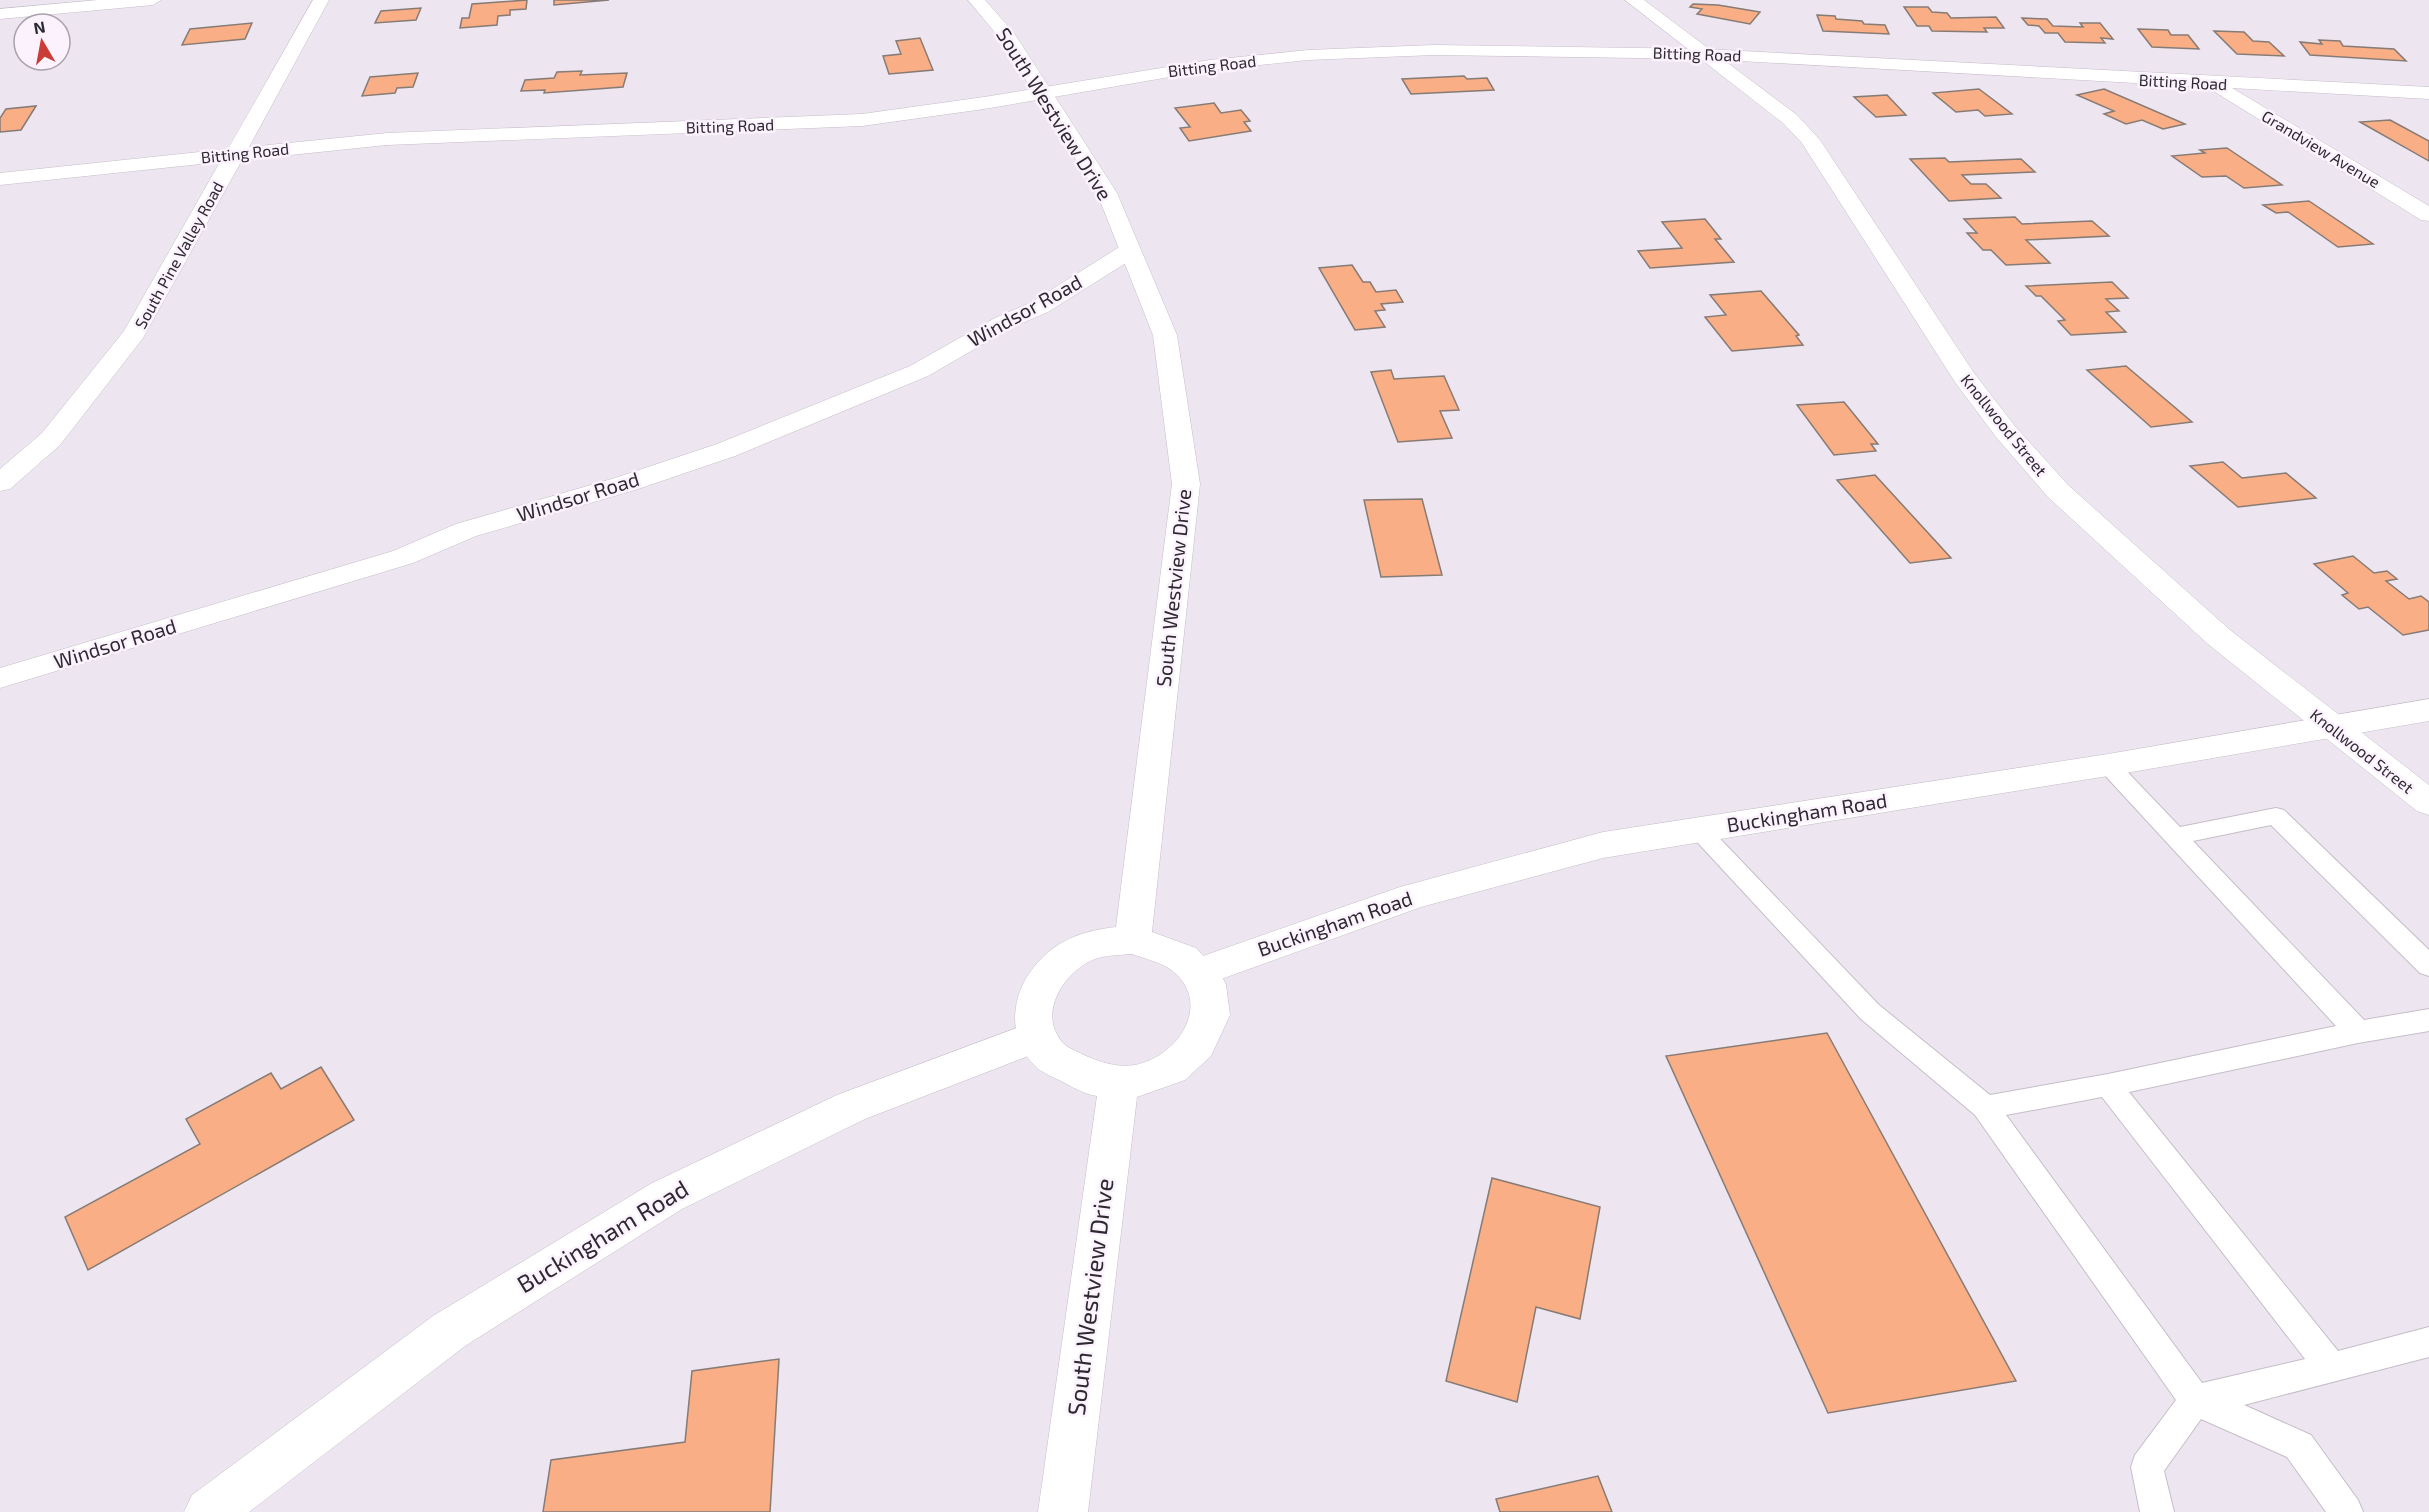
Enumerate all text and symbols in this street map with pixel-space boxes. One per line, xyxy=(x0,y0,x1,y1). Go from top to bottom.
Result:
north arrow xyxy=(12,12,72,72)
text: N xyxy=(32,16,47,37)
street label: South Westview Drive xyxy=(992,23,1118,204)
street label: Bitting Road xyxy=(1652,42,1742,65)
street label: Bitting Road xyxy=(1167,51,1257,80)
street label: Bitting Road xyxy=(2138,70,2228,93)
street label: Grandview Avenue xyxy=(2259,106,2384,191)
street label: Bitting Road xyxy=(685,114,775,137)
street label: Bitting Road xyxy=(200,138,290,167)
street label: South Pine Valley Road xyxy=(130,178,227,332)
street label: Windsor Road xyxy=(963,269,1086,351)
street label: Knollwood Street xyxy=(1957,370,2051,479)
street label: Windsor Road xyxy=(514,466,642,526)
street label: South Westview Drive xyxy=(1151,488,1195,688)
street label: Windsor Road xyxy=(51,613,179,673)
street label: Knollwood Street xyxy=(2307,704,2418,797)
street label: Buckingham Road xyxy=(1725,787,1889,837)
street label: Buckingham Road xyxy=(1254,885,1415,961)
street label: Buckingham Road xyxy=(511,1173,693,1298)
street label: South Westview Drive xyxy=(1061,1177,1118,1417)

